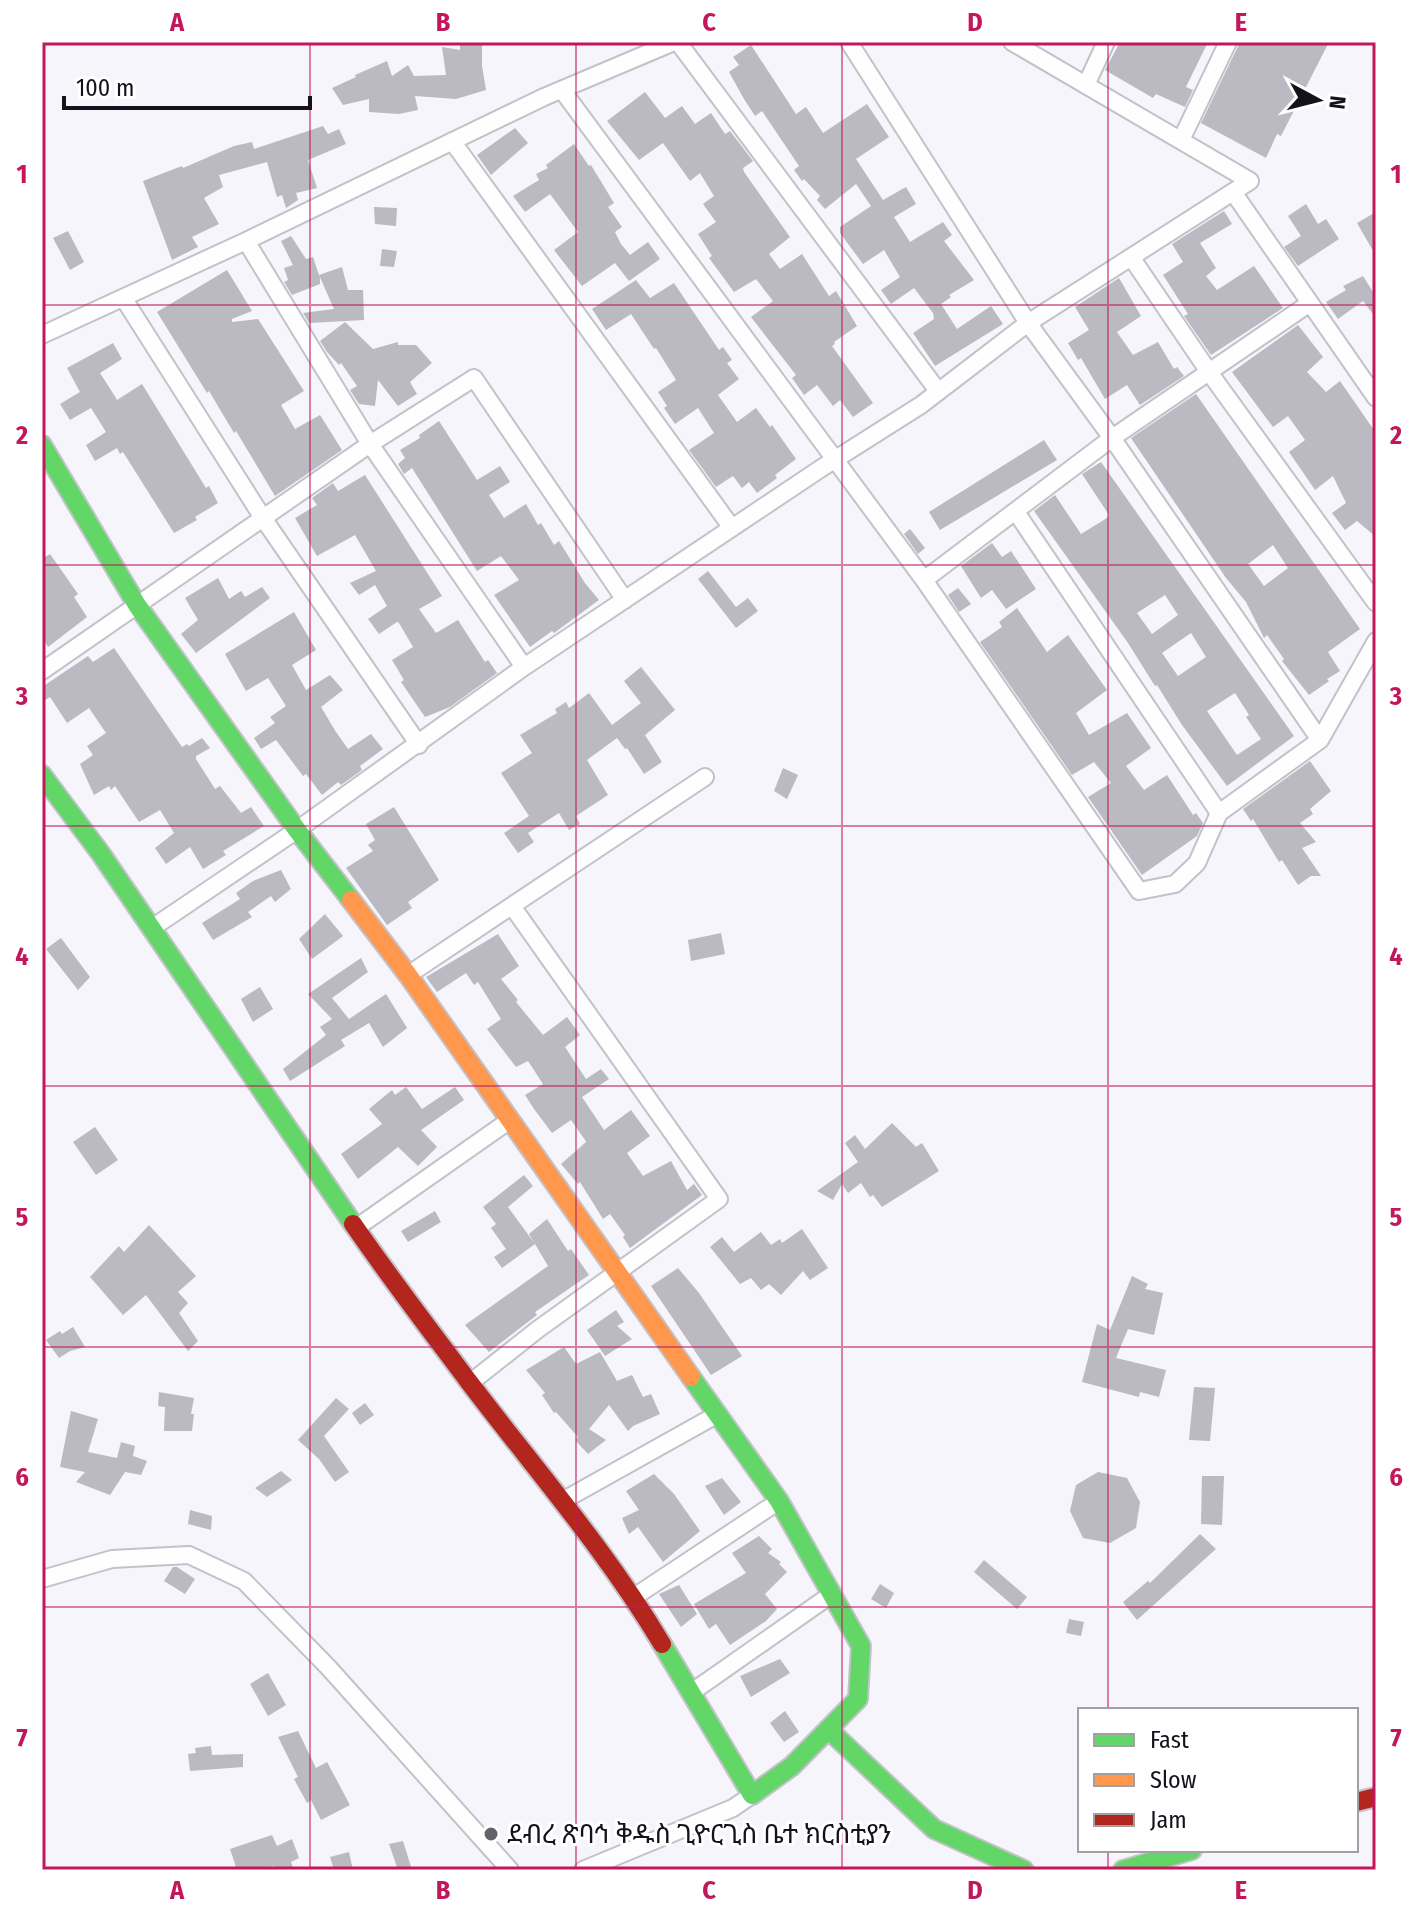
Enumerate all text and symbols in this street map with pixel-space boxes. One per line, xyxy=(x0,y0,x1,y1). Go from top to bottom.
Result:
text: A xyxy=(169,7,185,38)
text: B xyxy=(436,7,451,38)
text: C xyxy=(702,7,716,38)
text: D xyxy=(967,7,983,38)
text: E xyxy=(1235,7,1247,38)
scale bar xyxy=(64,60,310,110)
north arrow xyxy=(1278,60,1358,140)
text: 100 m xyxy=(76,74,134,102)
text: N xyxy=(1323,94,1352,111)
text: 1 xyxy=(17,159,28,190)
text: 1 xyxy=(1391,159,1402,190)
text: 2 xyxy=(15,420,28,451)
text: 2 xyxy=(1389,420,1402,451)
text: 3 xyxy=(15,681,28,712)
text: 3 xyxy=(1389,681,1402,712)
text: 4 xyxy=(15,941,29,972)
text: 4 xyxy=(1389,941,1403,972)
text: 5 xyxy=(16,1202,29,1233)
text: 5 xyxy=(1390,1202,1403,1233)
text: 6 xyxy=(15,1462,29,1493)
text: 6 xyxy=(1389,1462,1403,1493)
legend xyxy=(1078,1708,1358,1852)
text: 7 xyxy=(16,1723,28,1754)
text: 7 xyxy=(1390,1723,1402,1754)
text: Fast xyxy=(1150,1726,1189,1754)
text: Slow xyxy=(1150,1766,1197,1794)
text: Jam xyxy=(1150,1806,1187,1834)
place label: ደብረ ጽባኅ ቅዱስ ጊዮርጊስ ቤተ ክርስቲያን xyxy=(507,1819,892,1850)
marker: ደብረ ጽባኅ ቅዱስ ጊዮርጊስ ቤተ ክርስቲያን xyxy=(482,1825,500,1843)
text: A xyxy=(169,1875,185,1906)
text: B xyxy=(436,1875,451,1906)
text: C xyxy=(702,1875,716,1906)
text: D xyxy=(967,1875,983,1906)
text: E xyxy=(1235,1875,1247,1906)

